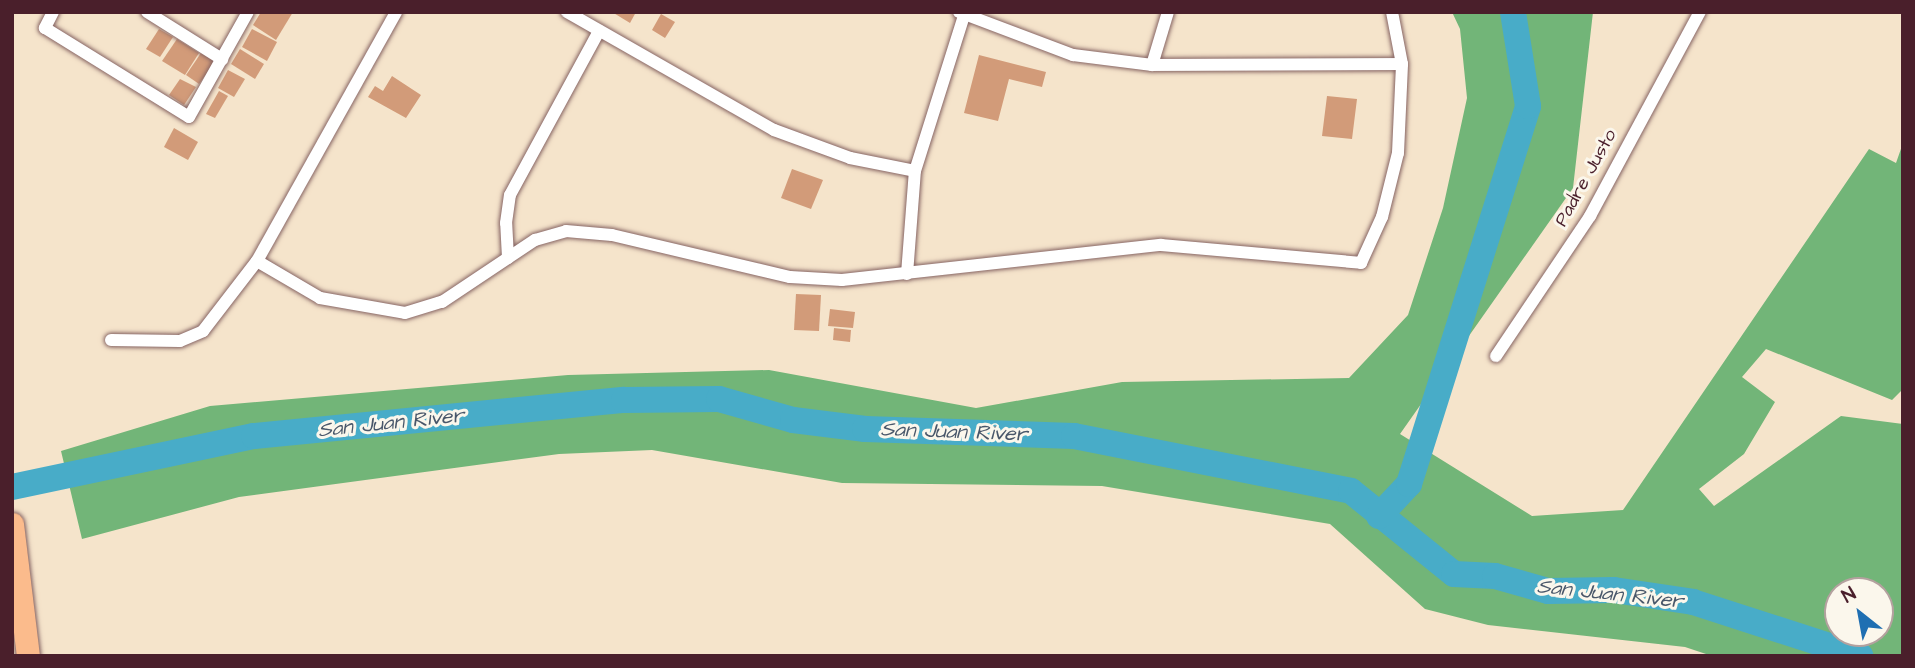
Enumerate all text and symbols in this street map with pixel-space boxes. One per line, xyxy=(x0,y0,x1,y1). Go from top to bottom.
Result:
street label: Padre Justo xyxy=(1550,125,1622,231)
water label: San Juan River xyxy=(317,403,465,443)
water label: San Juan River xyxy=(880,417,1028,447)
water label: San Juan River xyxy=(1536,574,1684,614)
north arrow xyxy=(1824,577,1894,647)
text: N xyxy=(1837,581,1861,610)

